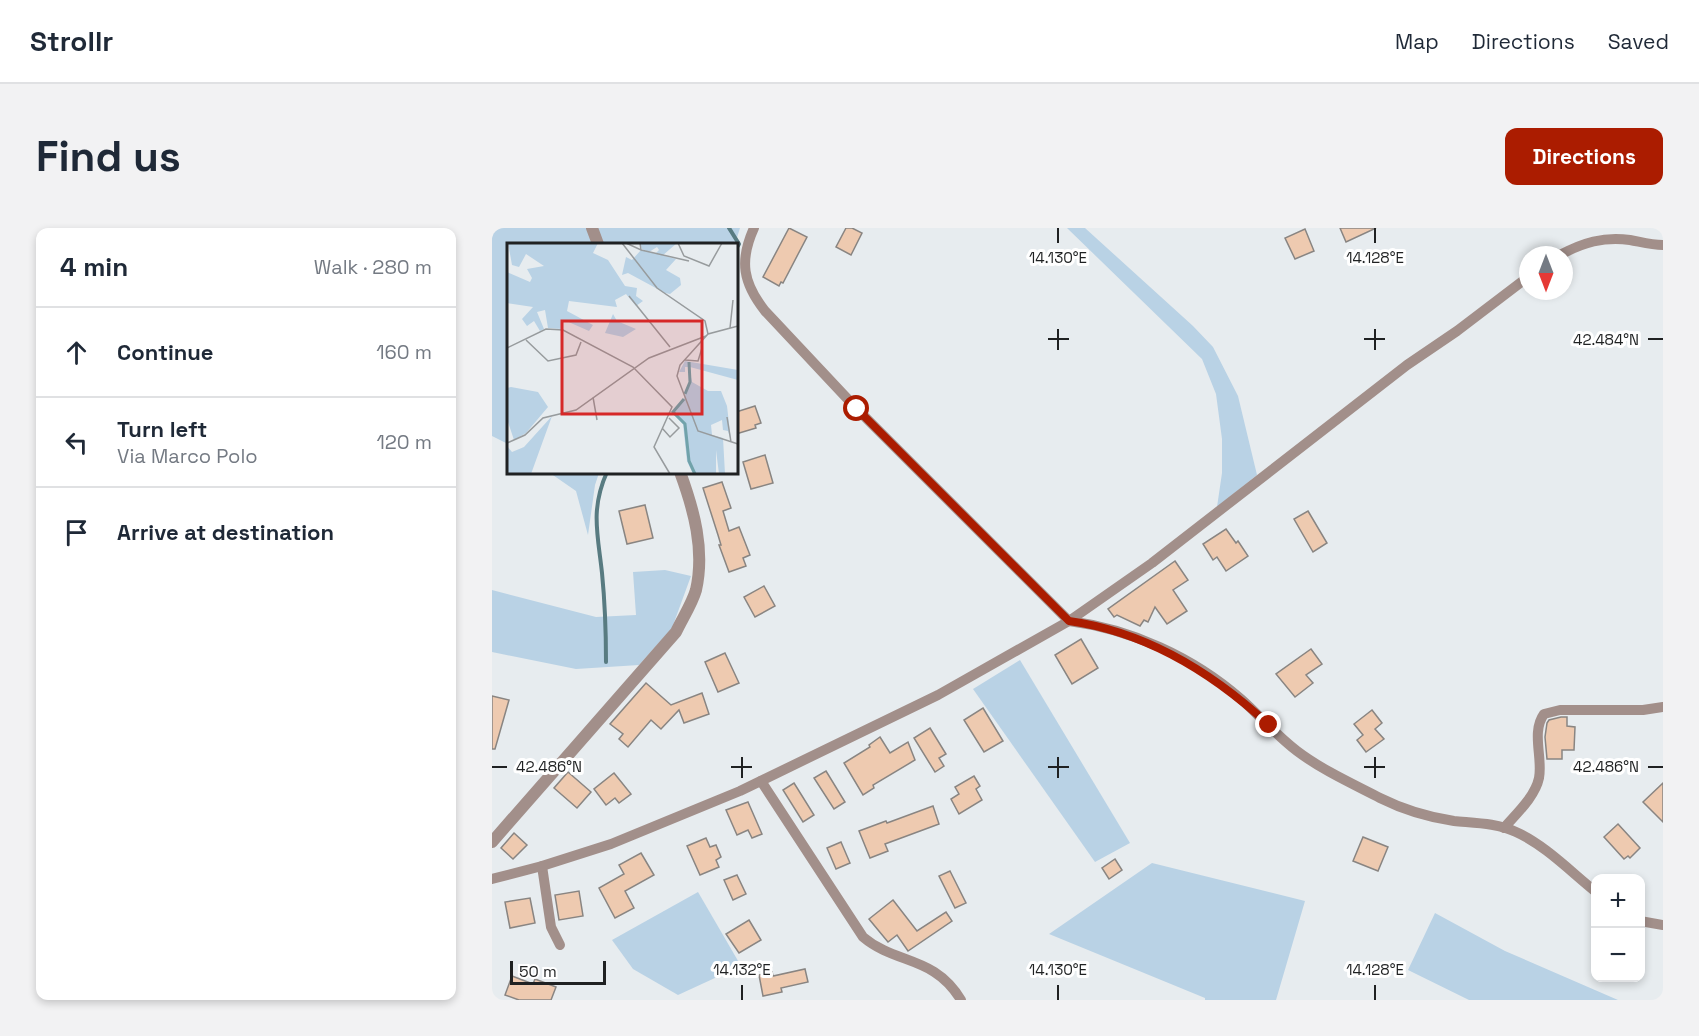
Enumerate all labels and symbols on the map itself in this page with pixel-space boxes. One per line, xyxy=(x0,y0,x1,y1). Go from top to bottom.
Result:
inset map xyxy=(507,243,738,474)
north arrow xyxy=(1519,246,1573,300)
text: 14.130°E xyxy=(1029,248,1087,267)
text: 14.128°E xyxy=(1346,248,1404,267)
text: 42.484°N xyxy=(1573,330,1639,349)
route start xyxy=(843,395,869,421)
route end xyxy=(1255,711,1281,737)
text: 42.486°N xyxy=(516,757,582,776)
text: 42.486°N xyxy=(1573,757,1639,776)
scale bar xyxy=(510,958,606,986)
text: 14.132°E xyxy=(713,960,771,979)
text: 14.130°E xyxy=(1029,960,1087,979)
text: 14.128°E xyxy=(1346,960,1404,979)

